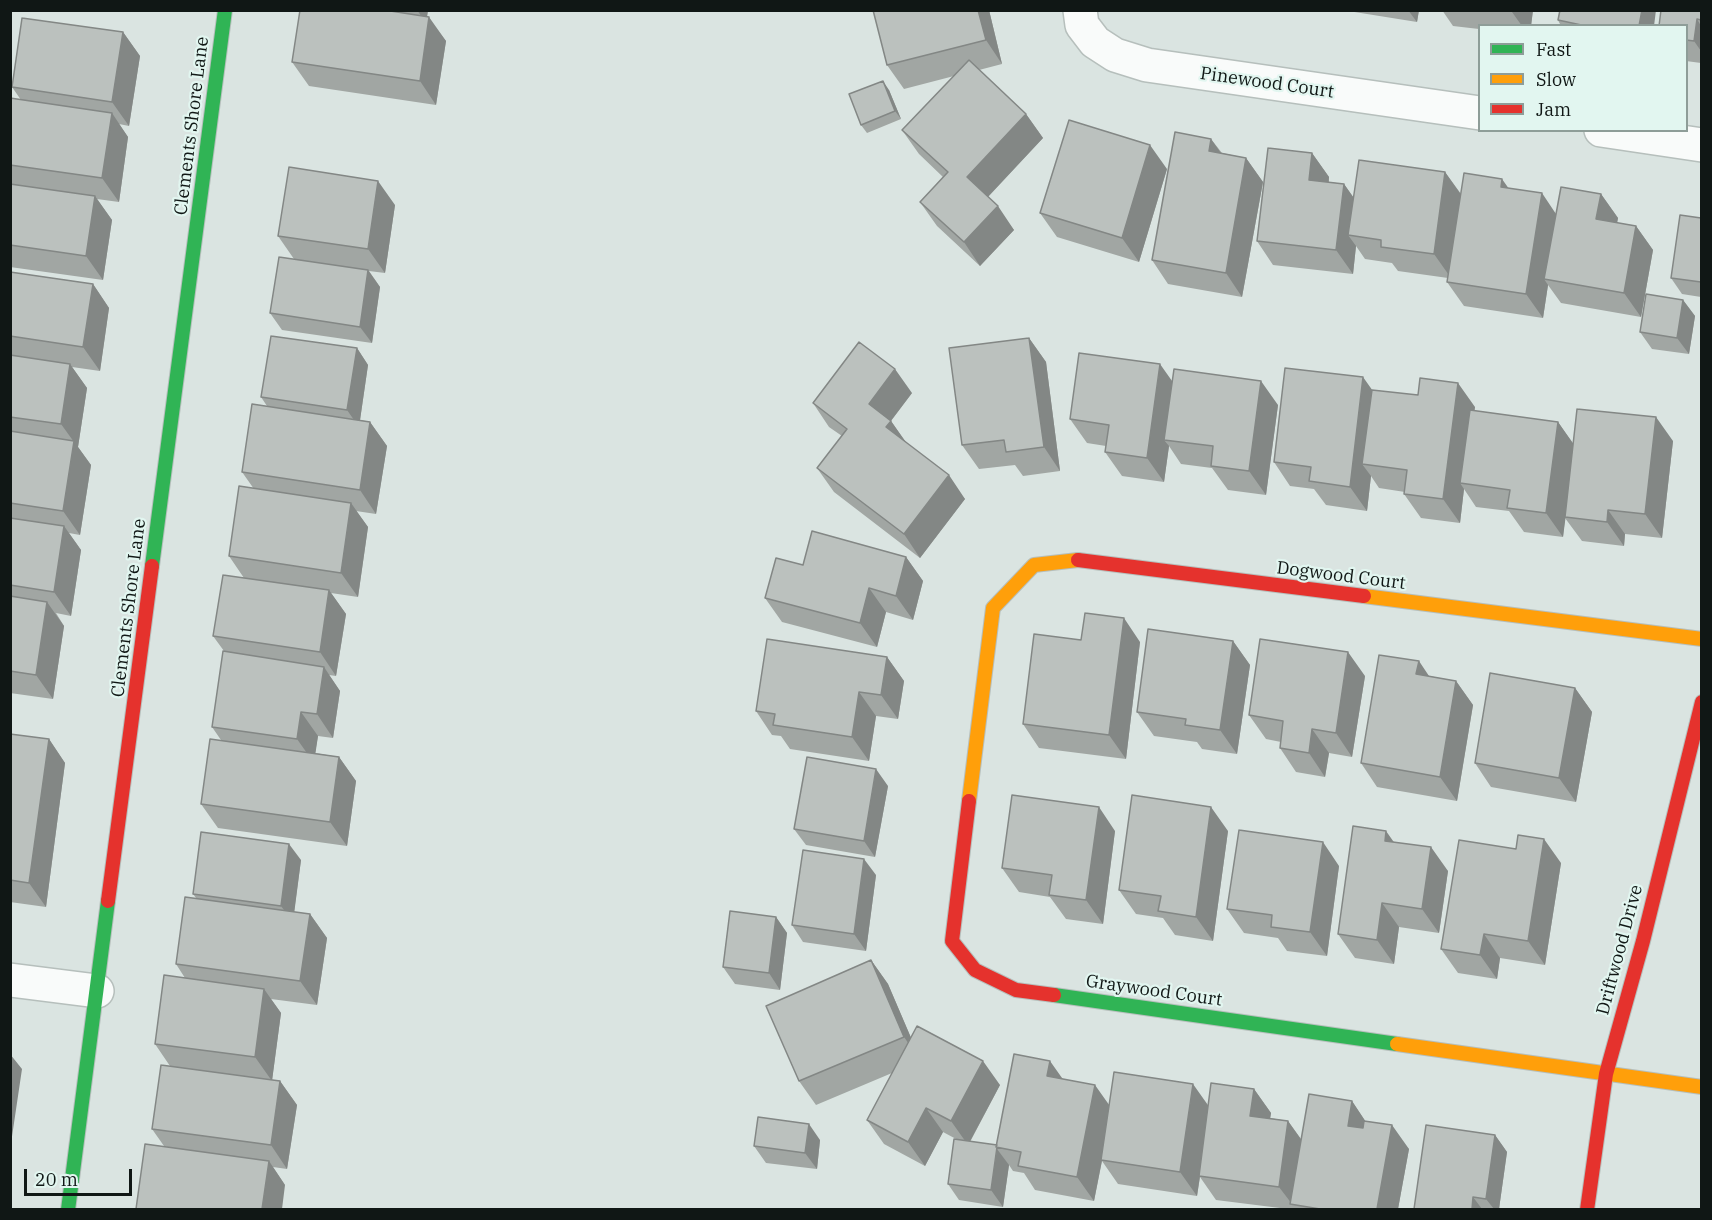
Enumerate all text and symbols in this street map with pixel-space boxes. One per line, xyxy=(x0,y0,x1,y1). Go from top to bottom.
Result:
legend xyxy=(1478,24,1688,132)
street label: Clements Shore Lane xyxy=(170,35,214,217)
text: Fast xyxy=(1536,38,1571,61)
street label: Pinewood Court xyxy=(1199,63,1335,103)
text: Slow xyxy=(1536,68,1576,91)
text: Jam xyxy=(1536,98,1571,121)
street label: Clements Shore Lane xyxy=(107,517,151,699)
street label: Dogwood Court xyxy=(1275,557,1407,595)
street label: Driftwood Drive xyxy=(1592,883,1648,1017)
street label: Graywood Court xyxy=(1084,971,1224,1011)
scale bar xyxy=(27,1157,135,1195)
text: 20 m xyxy=(35,1168,78,1191)

